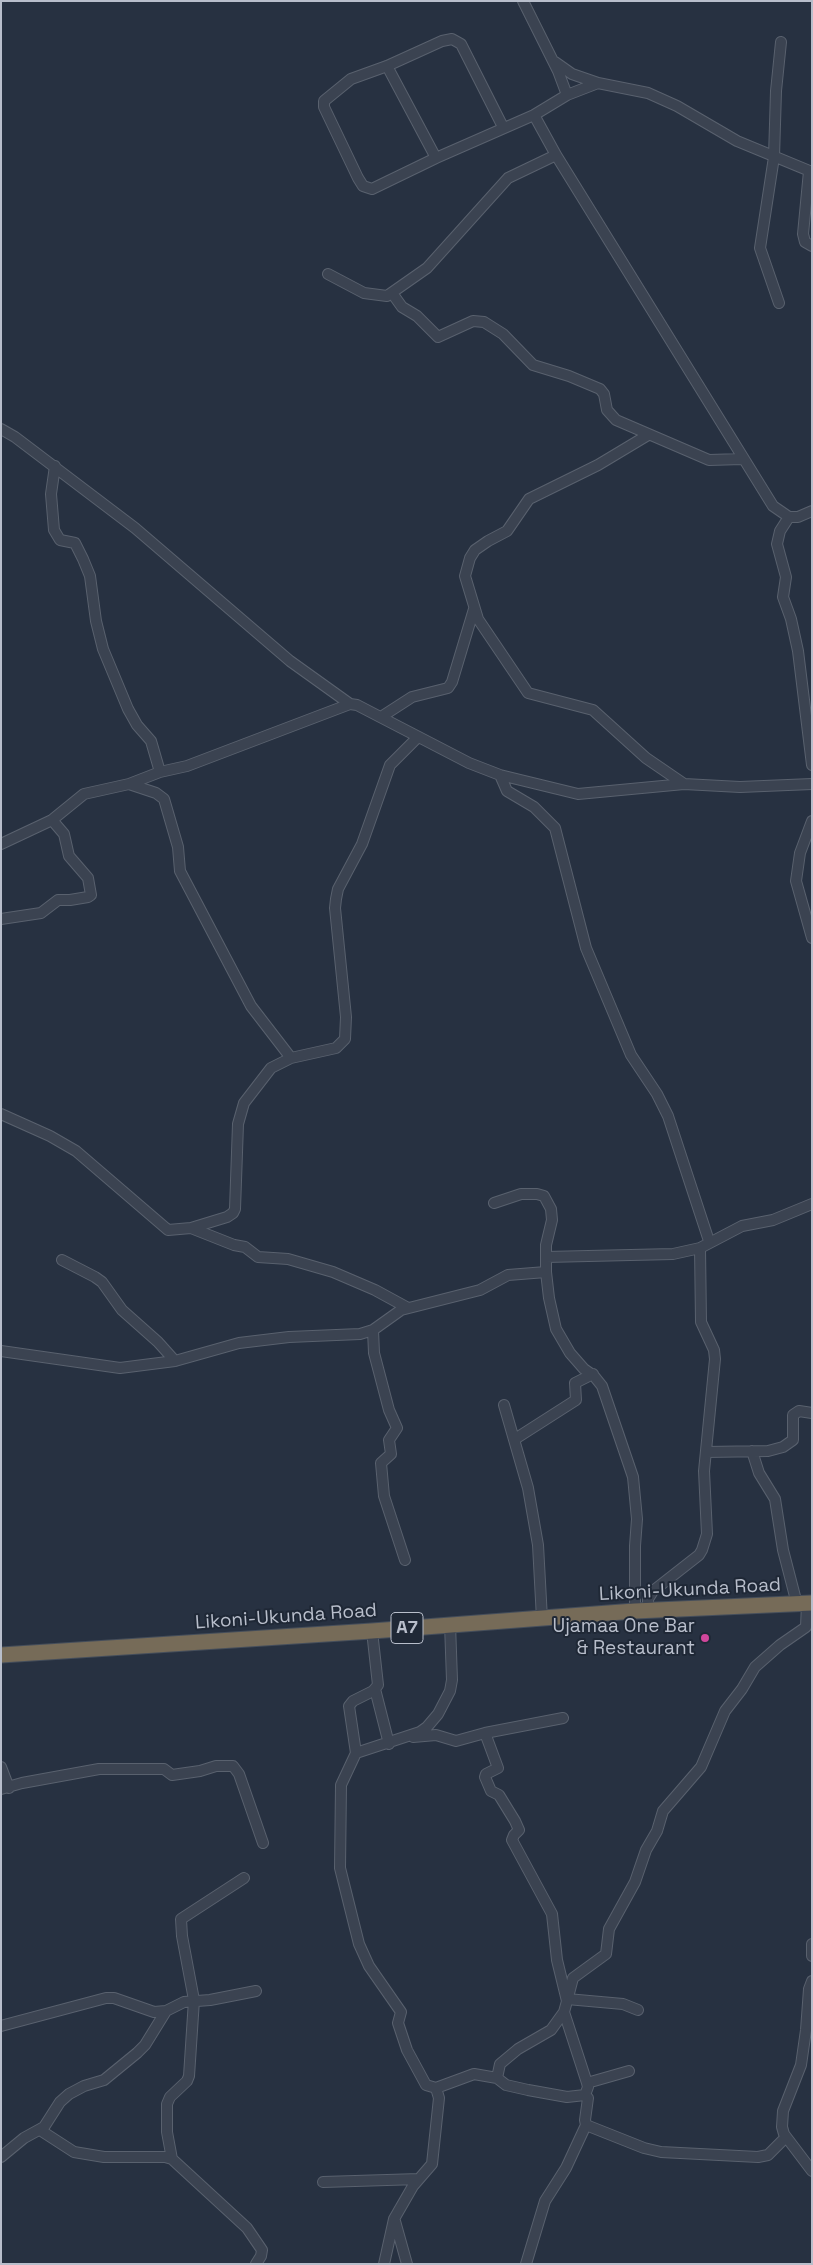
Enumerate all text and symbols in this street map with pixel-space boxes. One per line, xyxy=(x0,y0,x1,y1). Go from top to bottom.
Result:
street label: Likoni-Ukunda Road xyxy=(598,1574,782,1606)
street label: Likoni-Ukunda Road xyxy=(194,1599,378,1635)
road number: A7 xyxy=(391,1612,423,1644)
place label: Ujamaa One Bar & Restaurant xyxy=(553,1616,695,1660)
marker: Ujamaa One Bar & Restaurant xyxy=(699,1632,711,1644)

